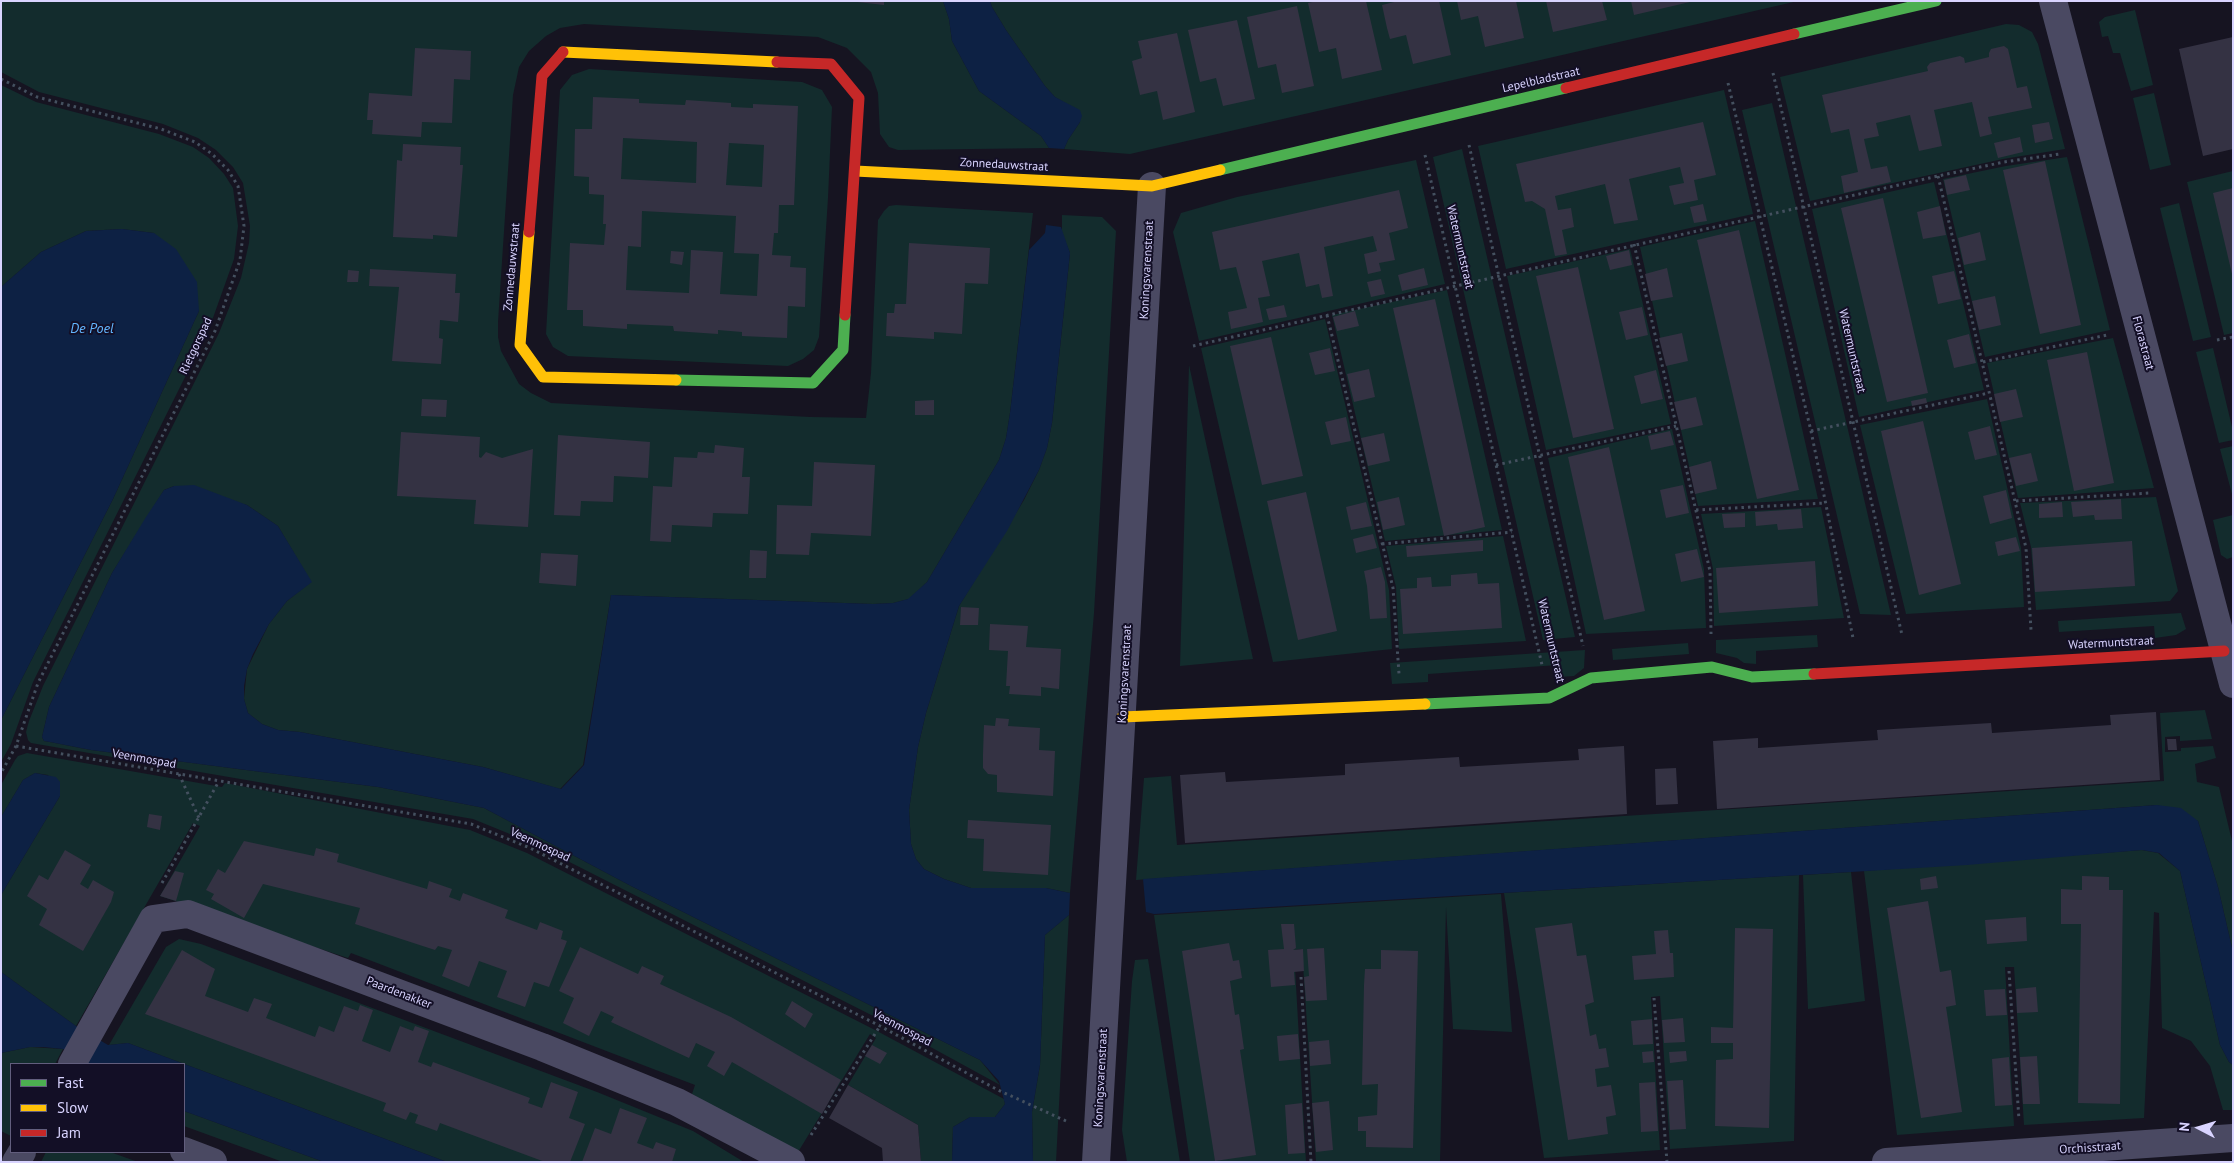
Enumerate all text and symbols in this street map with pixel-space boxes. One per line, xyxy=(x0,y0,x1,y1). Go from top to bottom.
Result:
street label: Lepelbladstraat xyxy=(1501,64,1581,96)
street label: Zonnedauwstraat xyxy=(959,155,1049,175)
street label: Watermuntstraat xyxy=(1443,204,1477,290)
street label: Koningsvarenstraat xyxy=(1137,220,1157,320)
street label: Zonnedauwstraat xyxy=(501,222,523,312)
street label: Watermuntstraat xyxy=(1835,308,1869,394)
street label: Florastraat xyxy=(2129,314,2157,372)
street label: Rietgorspad xyxy=(177,315,215,377)
water label: De Poel xyxy=(70,321,114,337)
street label: Watermuntstraat xyxy=(1534,598,1568,684)
street label: Koningsvarenstraat xyxy=(1115,624,1135,724)
street label: Watermuntstraat xyxy=(2068,634,2154,652)
street label: Veenmospad xyxy=(111,746,177,772)
street label: Veenmospad xyxy=(508,825,572,865)
street label: Paardenakker xyxy=(364,974,434,1012)
street label: Veenmospad xyxy=(870,1006,934,1050)
street label: Koningsvarenstraat xyxy=(1091,1028,1111,1128)
legend xyxy=(10,1063,185,1153)
text: Fast xyxy=(57,1073,84,1092)
text: Slow xyxy=(57,1098,88,1117)
north arrow xyxy=(2174,1103,2224,1153)
text: N xyxy=(2175,1121,2193,1132)
text: Jam xyxy=(57,1123,81,1142)
street label: Orchisstraat xyxy=(2059,1139,2121,1157)

